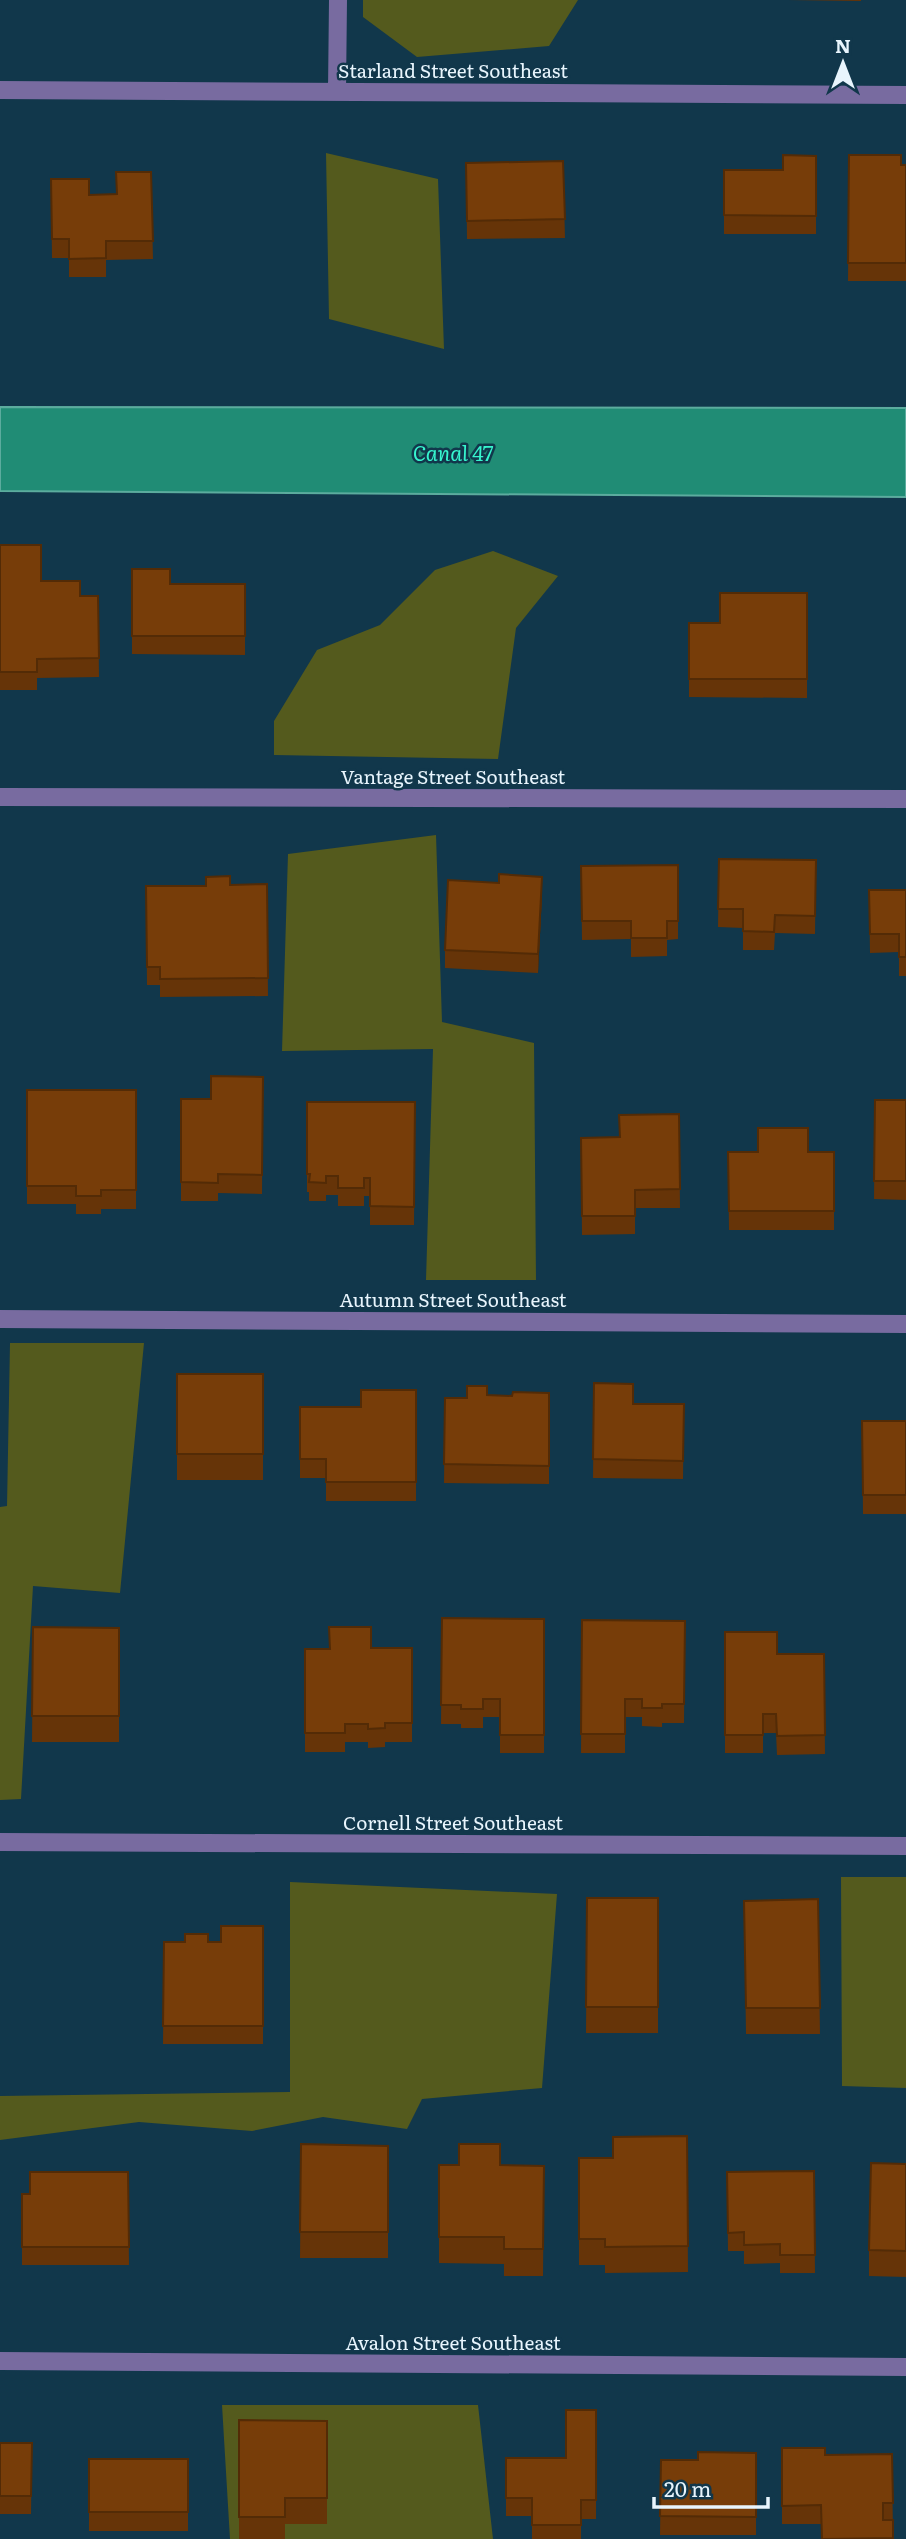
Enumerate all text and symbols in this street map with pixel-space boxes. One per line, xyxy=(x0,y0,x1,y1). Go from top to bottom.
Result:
north arrow xyxy=(808,28,878,98)
text: N xyxy=(835,31,851,59)
street label: Starland Street Southeast xyxy=(338,56,568,84)
water label: Canal 47 xyxy=(413,436,493,467)
street label: Vantage Street Southeast xyxy=(341,762,566,790)
street label: Autumn Street Southeast xyxy=(339,1285,567,1313)
street label: Cornell Street Southeast xyxy=(343,1808,563,1836)
street label: Avalon Street Southeast xyxy=(345,2328,561,2356)
scale bar xyxy=(654,2466,768,2510)
text: 20 m xyxy=(664,2472,711,2503)

